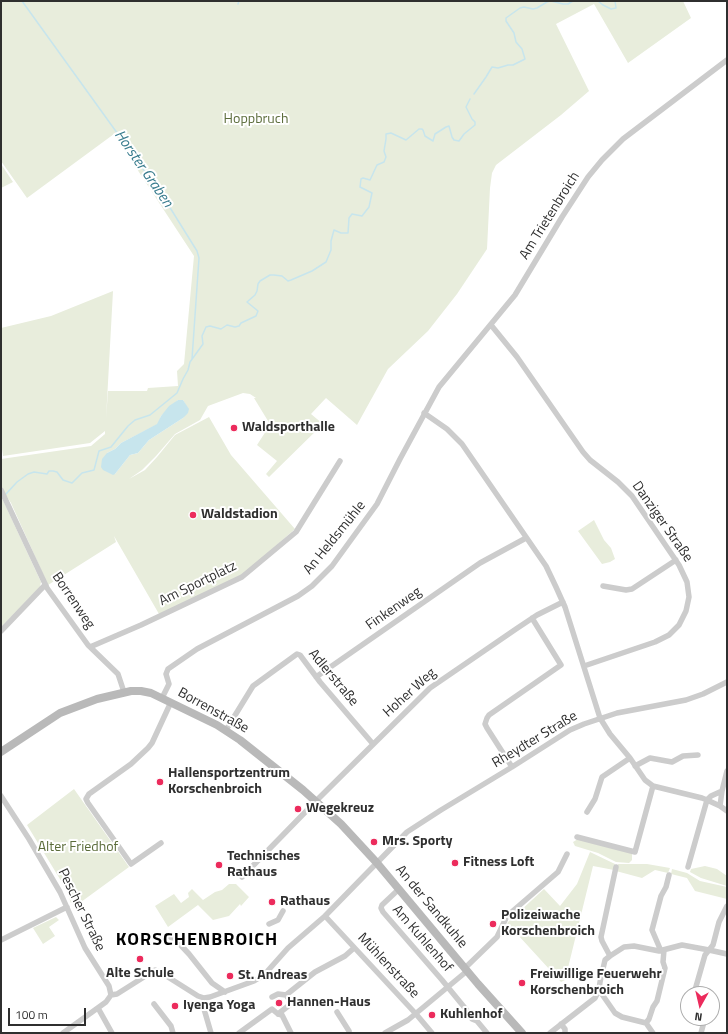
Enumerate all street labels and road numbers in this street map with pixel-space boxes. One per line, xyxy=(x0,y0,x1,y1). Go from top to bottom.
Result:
street label: Am Trietenbroich xyxy=(516,169,584,263)
street label: Danziger Straße xyxy=(628,478,696,566)
street label: An Heldsmühle xyxy=(300,498,370,578)
street label: Am Sportplatz xyxy=(156,558,240,610)
street label: Borrenweg xyxy=(48,569,98,633)
street label: Finkenweg xyxy=(363,584,425,634)
street label: Adlerstraße xyxy=(304,646,362,710)
street label: Hoher Weg xyxy=(380,665,440,721)
street label: Borrenstraße xyxy=(175,685,251,737)
street label: Rheydter Straße xyxy=(489,708,581,772)
street label: An der Sandkuhle xyxy=(392,862,470,952)
street label: Pescher Straße xyxy=(54,866,108,954)
street label: Am Kuhlenhof xyxy=(388,902,456,976)
street label: Mühlenstraße xyxy=(354,930,422,1002)

